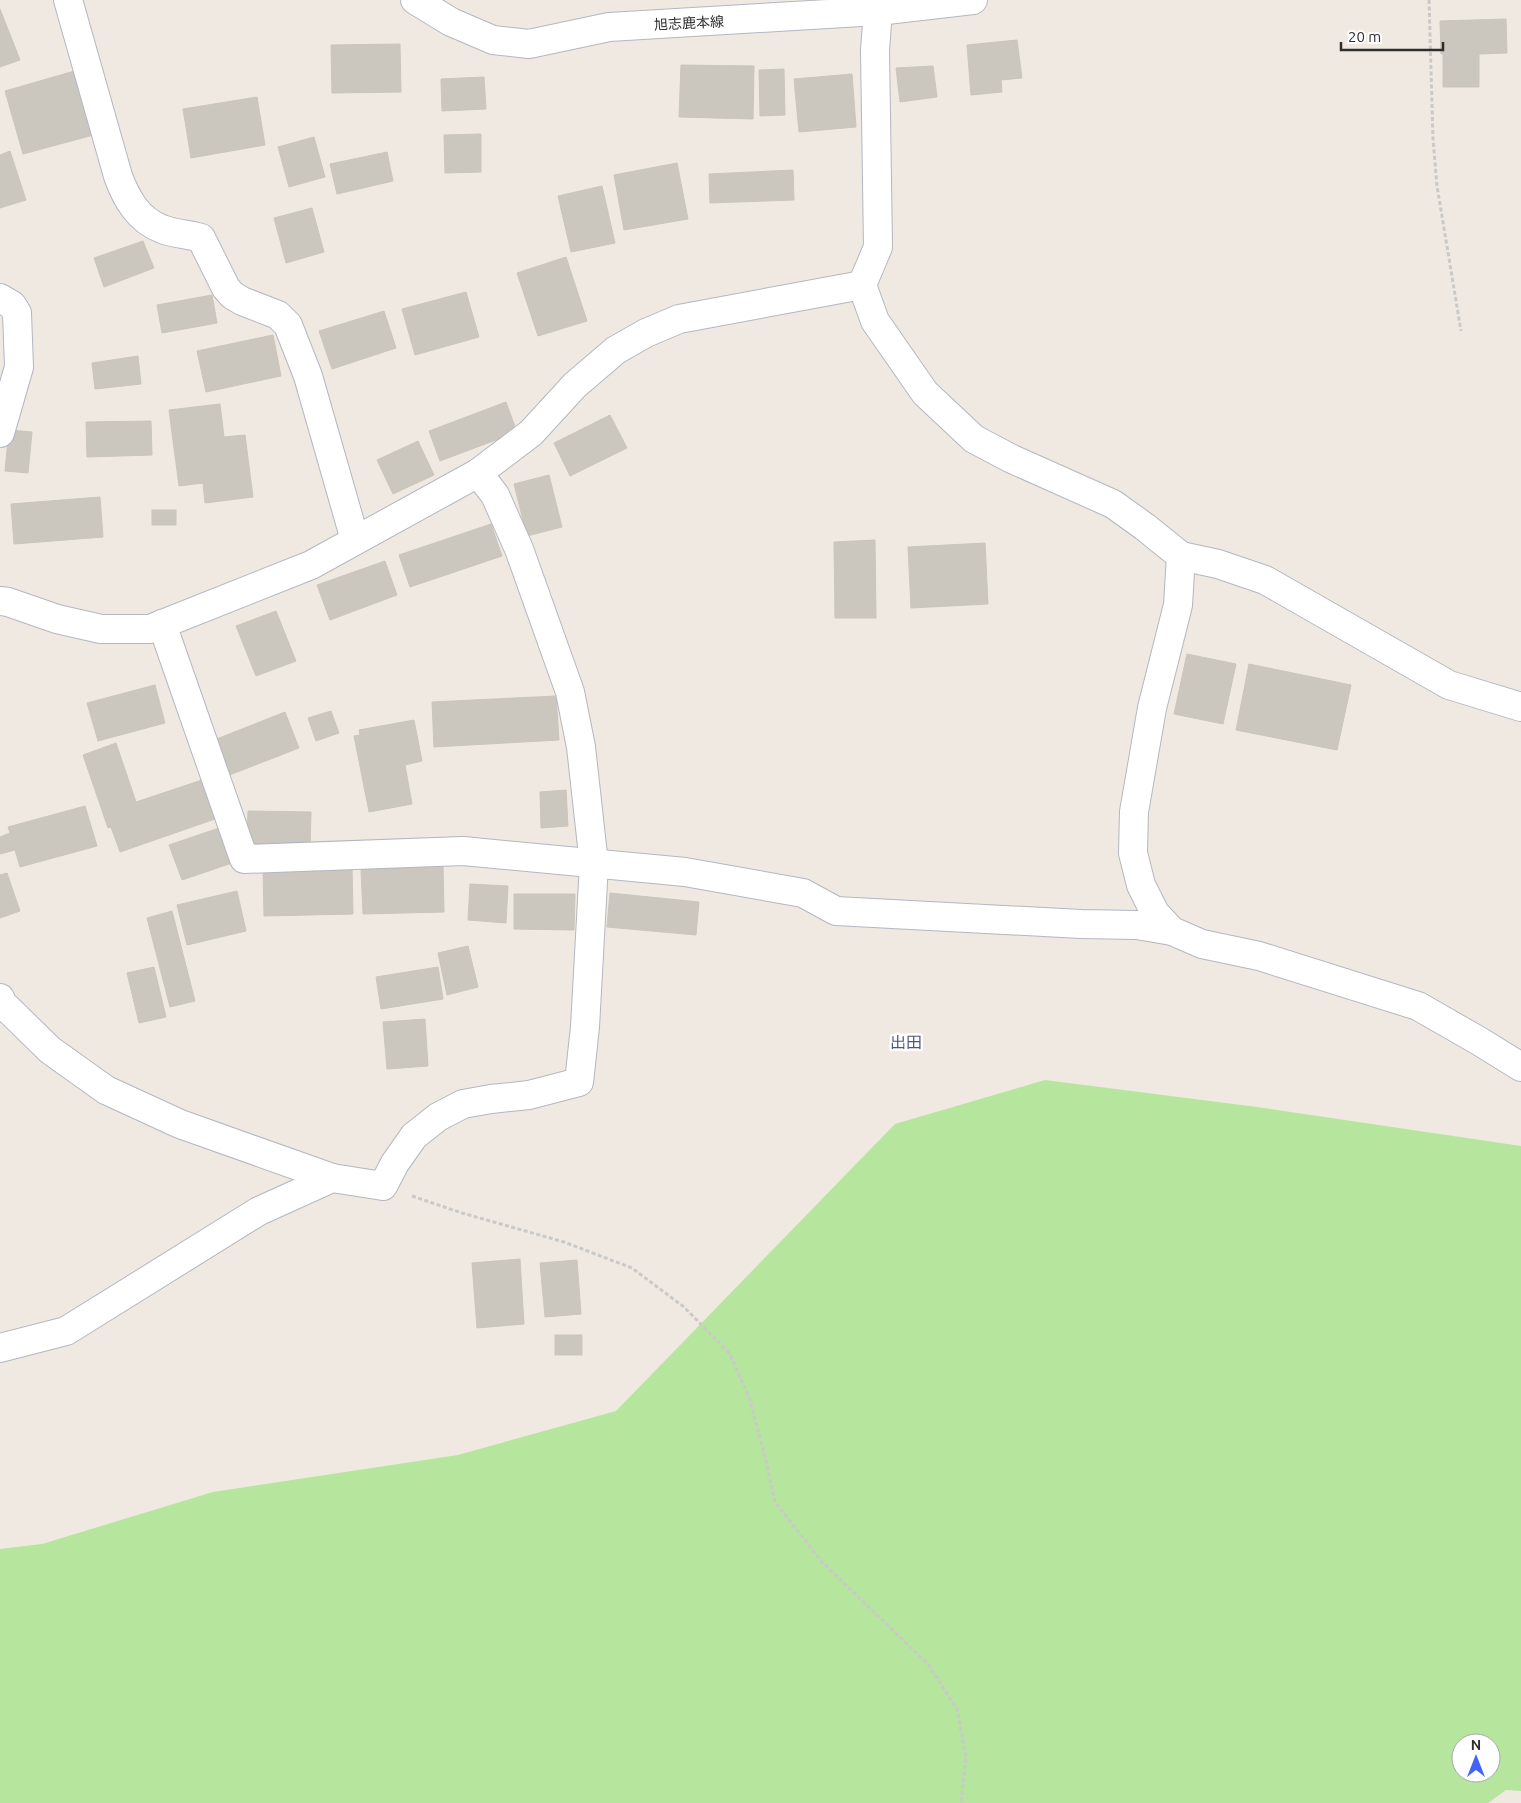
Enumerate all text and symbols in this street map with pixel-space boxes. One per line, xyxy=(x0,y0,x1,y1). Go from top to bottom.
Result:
street label: 旭志鹿本線 xyxy=(654,13,724,33)
scale bar xyxy=(1341,20,1444,52)
text: 20 m xyxy=(1348,28,1381,45)
district label: 出田 xyxy=(890,1033,922,1051)
north arrow xyxy=(1451,1733,1501,1783)
text: N xyxy=(1471,1737,1481,1753)

